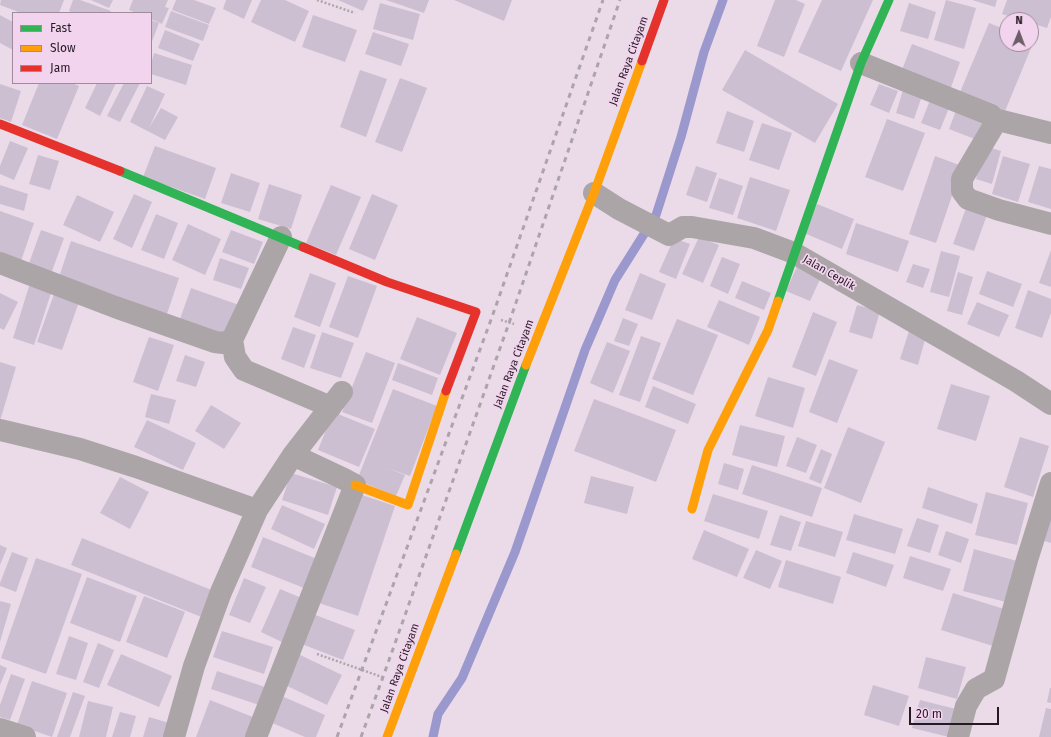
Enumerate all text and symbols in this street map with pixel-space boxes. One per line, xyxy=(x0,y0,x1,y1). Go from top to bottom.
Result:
legend xyxy=(12,12,152,84)
north arrow xyxy=(999,12,1039,52)
text: N xyxy=(1015,14,1023,27)
street label: Jalan Raya Citayam xyxy=(607,15,651,107)
text: Fast xyxy=(50,21,72,35)
text: Slow xyxy=(50,41,76,55)
text: Jam xyxy=(50,61,70,75)
street label: Jalan Ceplik xyxy=(801,253,857,293)
street label: Jalan Raya Citayam xyxy=(491,318,537,410)
street label: Jalan Raya Citayam xyxy=(378,622,422,714)
scale bar xyxy=(911,699,1001,725)
text: 20 m xyxy=(916,707,942,721)

